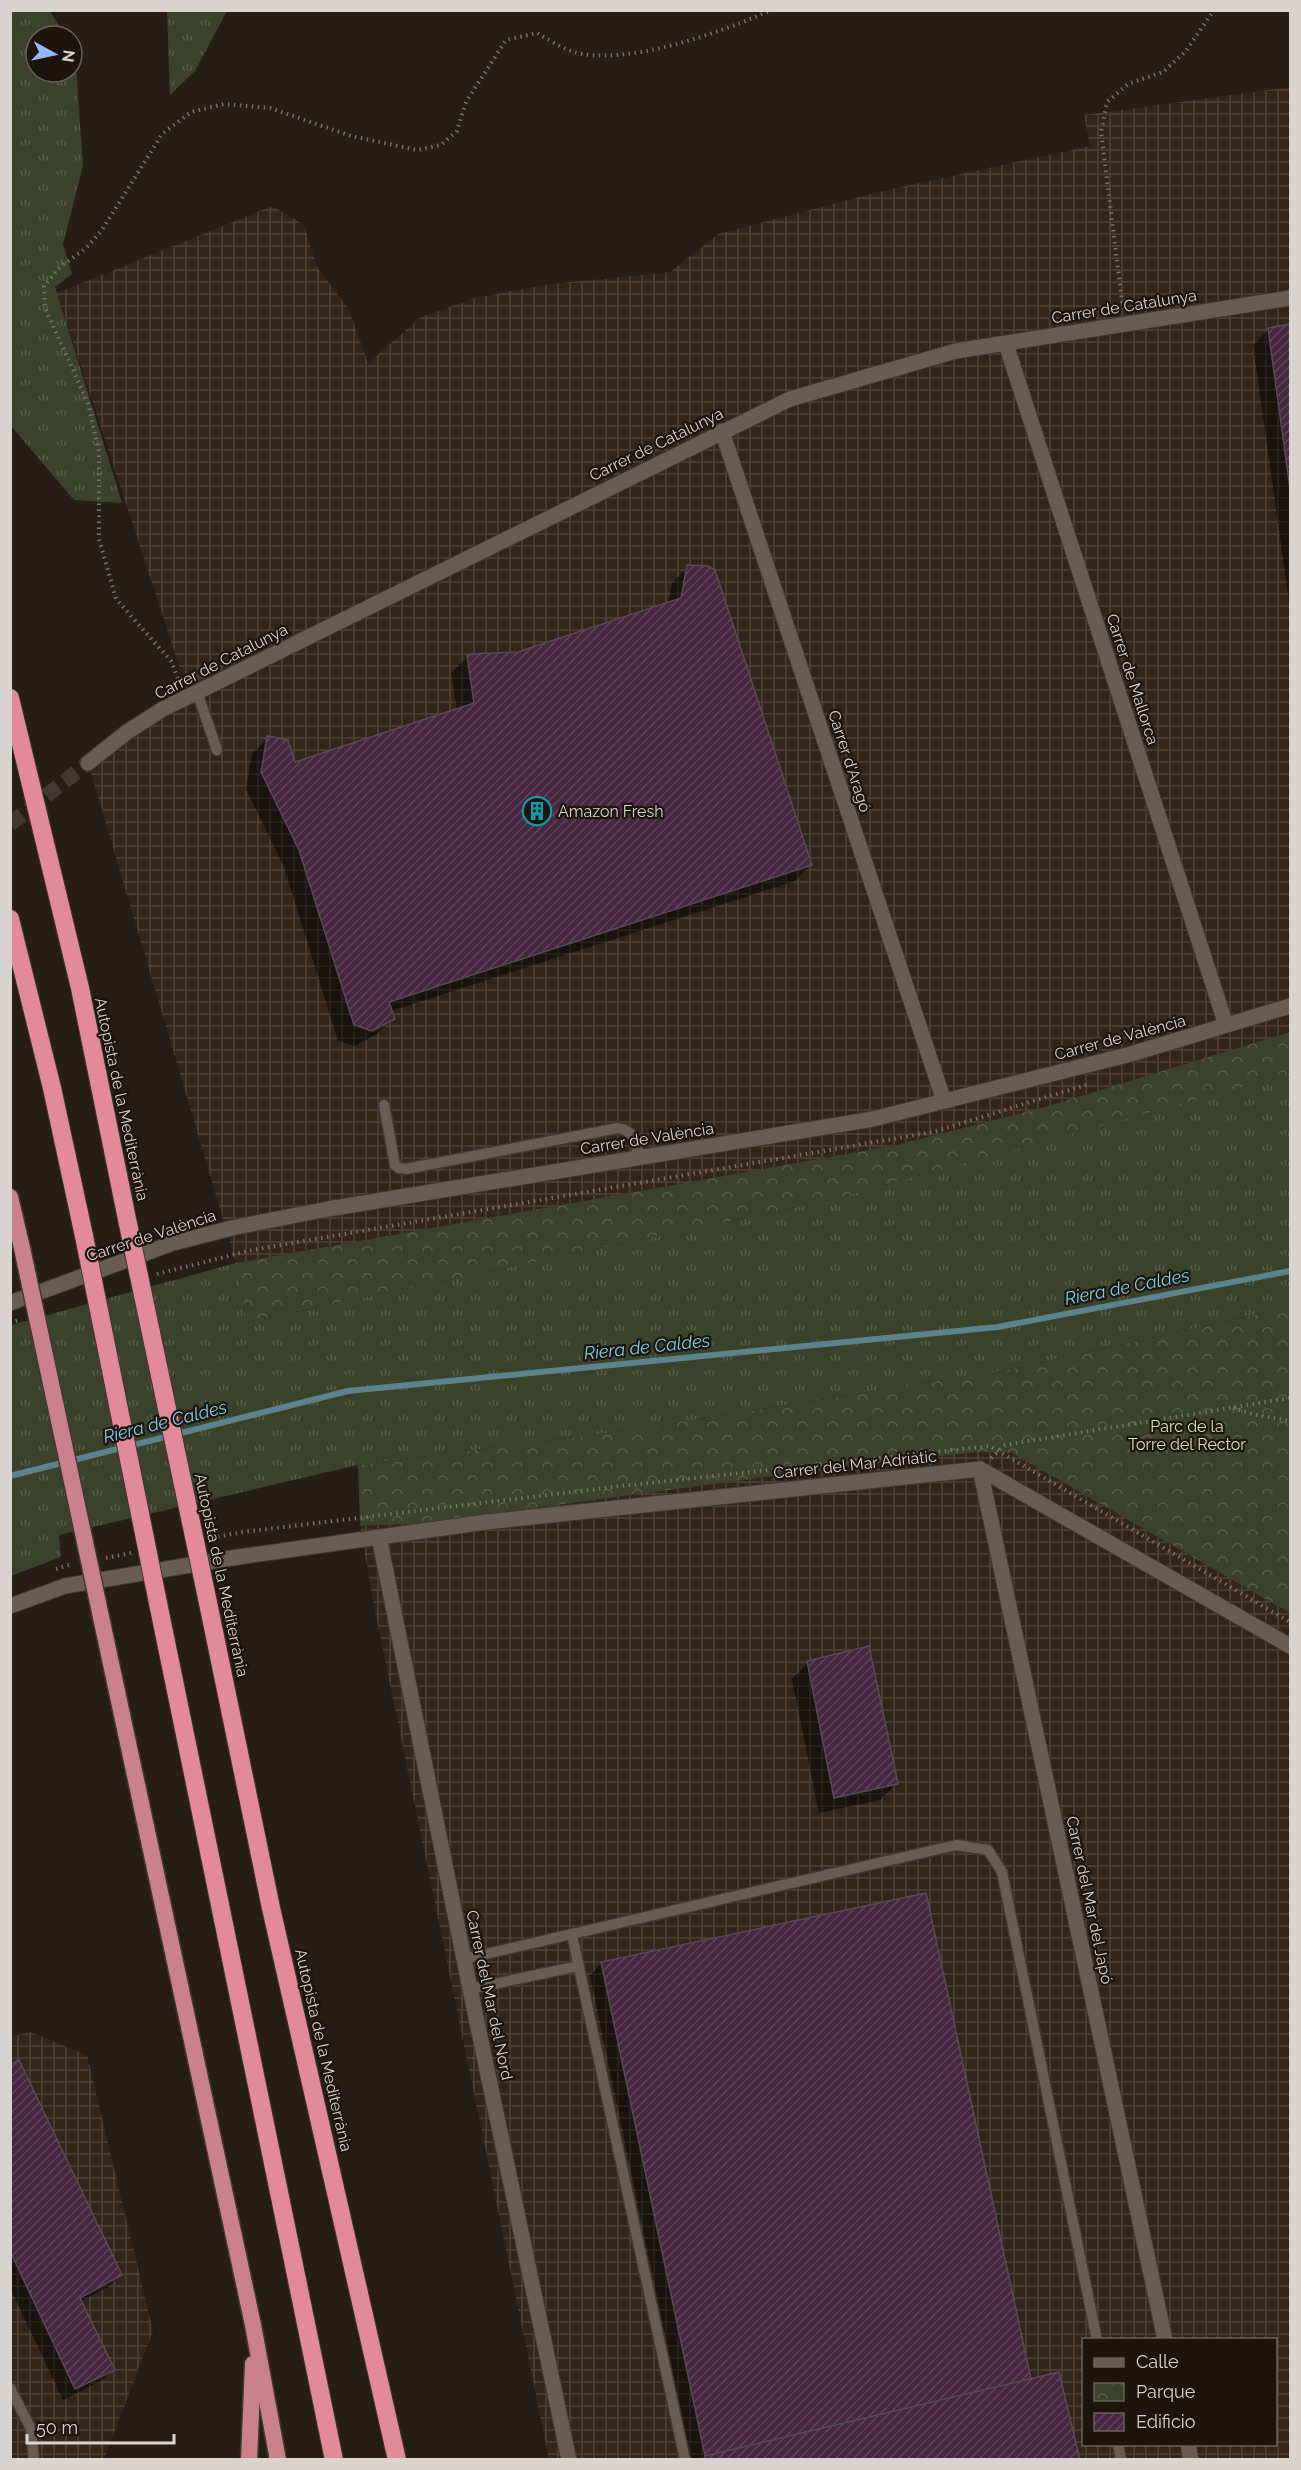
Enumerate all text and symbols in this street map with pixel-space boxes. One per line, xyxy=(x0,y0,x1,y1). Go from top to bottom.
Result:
north arrow xyxy=(24,24,84,84)
text: N xyxy=(58,49,79,63)
street label: Carrer de Catalunya xyxy=(1050,286,1198,327)
street label: Carrer de Catalunya xyxy=(586,404,726,485)
street label: Carrer de Mallorca xyxy=(1102,611,1163,747)
street label: Carrer de Catalunya xyxy=(152,620,291,703)
street label: Carrer d'Aragó xyxy=(824,708,875,814)
building icon: Amazon Fresh xyxy=(521,795,553,827)
place label: Amazon Fresh xyxy=(558,802,663,821)
street label: Autopista de la Mediterrània xyxy=(91,996,152,1203)
street label: Carrer de València xyxy=(1052,1011,1188,1064)
street label: Carrer de València xyxy=(579,1119,715,1158)
street label: Carrer de València xyxy=(84,1206,218,1265)
water label: Riera de Caldes xyxy=(1063,1264,1192,1309)
water label: Riera de Caldes xyxy=(583,1329,712,1364)
water label: Riera de Caldes xyxy=(101,1396,230,1447)
park label: Parc de la Torre del Rector xyxy=(1128,1417,1246,1454)
street label: Carrer del Mar Adriàtic xyxy=(772,1446,938,1483)
street label: Autopista de la Mediterrània xyxy=(191,1472,252,1679)
street label: Carrer del Mar del Japó xyxy=(1062,1814,1117,1986)
street label: Carrer del Mar del Nord xyxy=(462,1908,517,2082)
street label: Autopista de la Mediterrània xyxy=(291,1947,356,2153)
legend xyxy=(1082,2338,1277,2446)
text: Calle xyxy=(1136,2351,1179,2372)
text: Parque xyxy=(1136,2381,1196,2402)
scale bar xyxy=(27,2407,174,2445)
text: Edificio xyxy=(1136,2411,1196,2432)
text: 50 m xyxy=(36,2417,78,2438)

